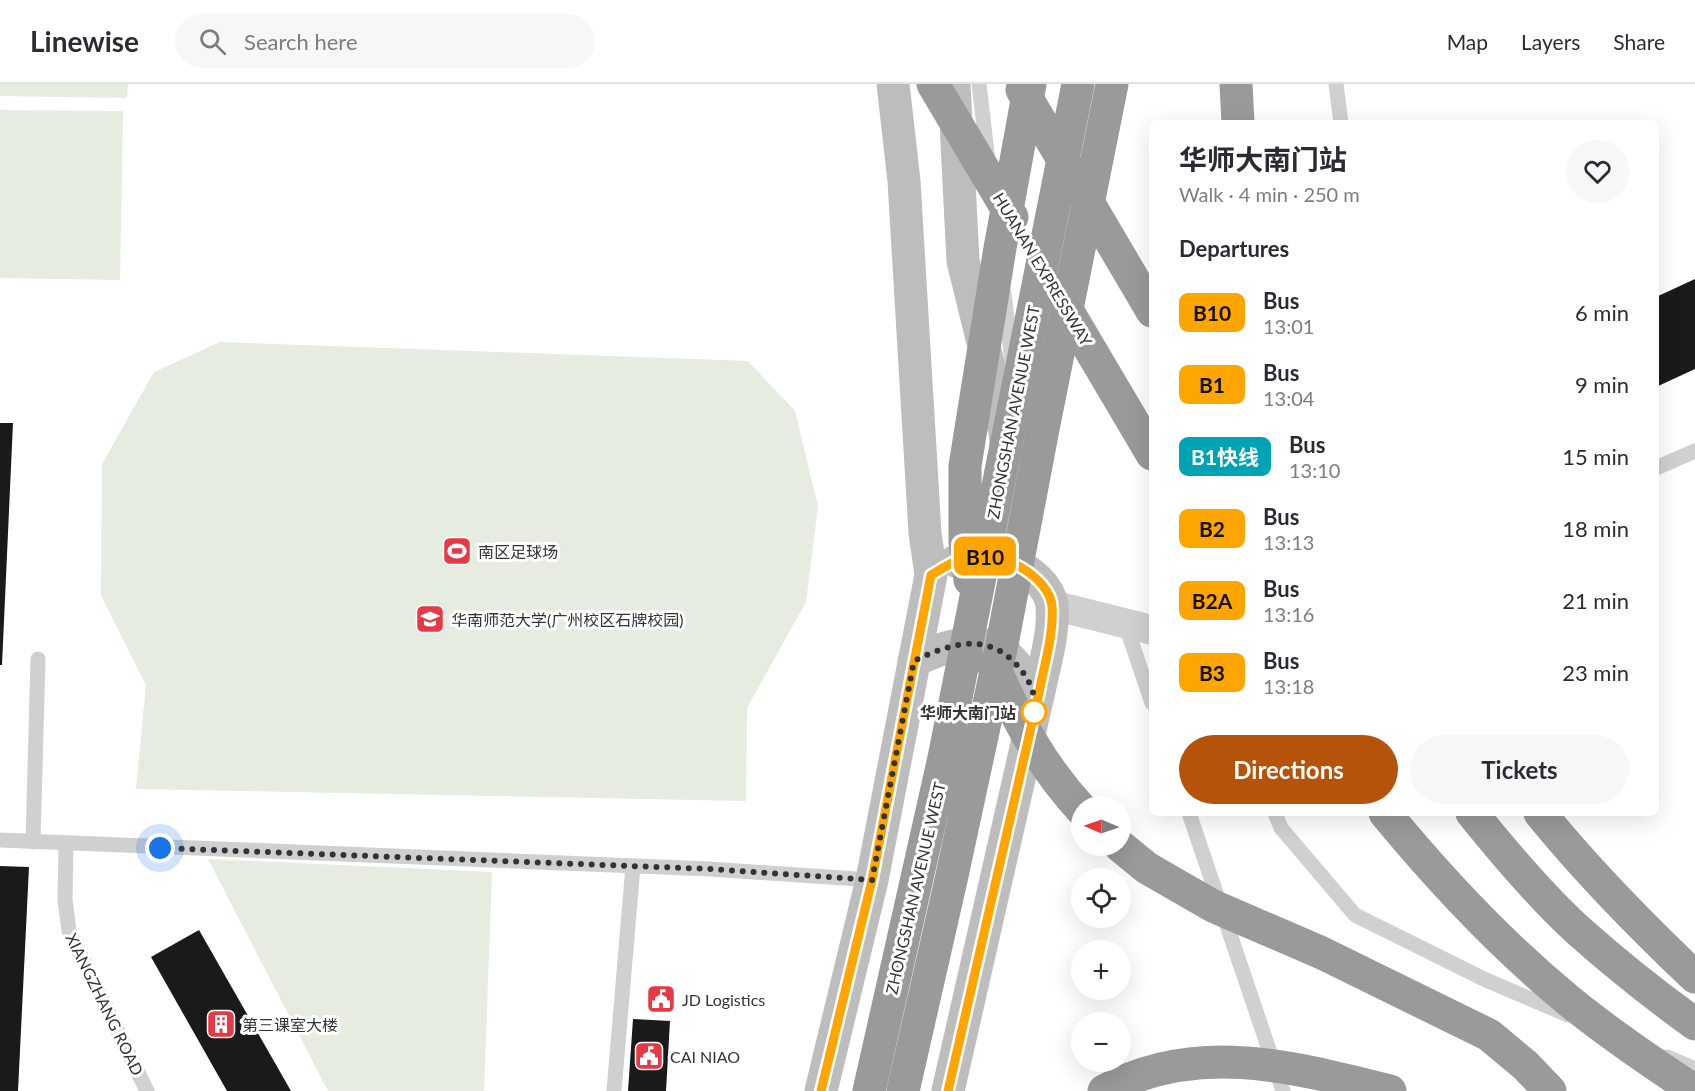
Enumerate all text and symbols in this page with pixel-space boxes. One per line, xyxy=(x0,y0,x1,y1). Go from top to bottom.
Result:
search box xyxy=(175,14,595,68)
text: Linewise xyxy=(30,24,139,58)
icon: search xyxy=(196,25,229,58)
text: Search here xyxy=(244,28,358,55)
text: Map xyxy=(1447,29,1488,54)
text: Layers xyxy=(1521,29,1580,54)
text: Share xyxy=(1613,29,1665,54)
button: heart xyxy=(1566,140,1629,203)
text: 华师大南门站 xyxy=(1179,142,1347,176)
text: Walk · 4 min · 250 m xyxy=(1179,182,1360,206)
street label: HUANAN EXPRESSWAY xyxy=(990,189,1096,349)
text: Departures xyxy=(1179,235,1289,262)
text: Bus xyxy=(1263,287,1299,314)
text: 6 min xyxy=(1575,299,1629,326)
text: B10 xyxy=(1193,300,1231,325)
street label: ZHONGSHAN AVENUE WEST xyxy=(983,303,1043,520)
text: 13:01 xyxy=(1263,314,1314,338)
text: Bus xyxy=(1263,359,1299,386)
text: 9 min xyxy=(1575,371,1629,398)
text: B1 xyxy=(1199,372,1225,397)
text: 13:04 xyxy=(1263,386,1314,410)
text: Bus xyxy=(1289,431,1325,458)
text: 15 min xyxy=(1562,443,1629,470)
text: B1快线 xyxy=(1191,444,1259,469)
text: 13:10 xyxy=(1289,458,1340,482)
text: Bus xyxy=(1263,503,1299,530)
text: 18 min xyxy=(1562,515,1629,542)
text: B2 xyxy=(1199,516,1225,541)
text: 13:13 xyxy=(1263,530,1314,554)
sports icon: 南区足球场 xyxy=(441,535,473,567)
line badge: B10 xyxy=(950,536,1020,576)
place label: 南区足球场 xyxy=(478,542,558,561)
text: B10 xyxy=(966,544,1004,569)
text: Bus xyxy=(1263,575,1299,602)
text: 21 min xyxy=(1562,587,1629,614)
text: B2A xyxy=(1192,588,1232,613)
text: 13:16 xyxy=(1263,602,1314,626)
school or university icon: 华南师范大学(广州校区石牌校园) xyxy=(414,603,446,635)
place label: 华南师范大学(广州校区石牌校园) xyxy=(451,610,684,629)
text: Bus xyxy=(1263,647,1299,674)
text: 23 min xyxy=(1562,659,1629,686)
text: B3 xyxy=(1199,660,1225,685)
text: 13:18 xyxy=(1263,674,1314,698)
marker: 华师大南门站 xyxy=(1021,699,1047,725)
place label: 华师大南门站 xyxy=(920,703,1016,722)
button: Directions xyxy=(1179,735,1398,804)
button: Tickets xyxy=(1410,735,1629,804)
street label: ZHONGSHAN AVENUE WEST xyxy=(881,780,949,996)
north arrow xyxy=(1071,796,1131,856)
map controls xyxy=(1071,796,1131,1072)
your location xyxy=(145,833,175,863)
button: locate xyxy=(1071,868,1131,928)
street label: XIANGZHANG ROAD xyxy=(62,930,148,1078)
button: + xyxy=(1071,940,1131,1000)
public building icon: JD Logistics xyxy=(645,983,677,1015)
place label: JD Logistics xyxy=(682,990,765,1009)
building icon: 第三课室大楼 xyxy=(205,1008,237,1040)
button: − xyxy=(1071,1012,1131,1072)
place label: 第三课室大楼 xyxy=(242,1015,338,1034)
public building icon: CAI NIAO xyxy=(633,1040,665,1072)
place label: CAI NIAO xyxy=(670,1047,740,1066)

